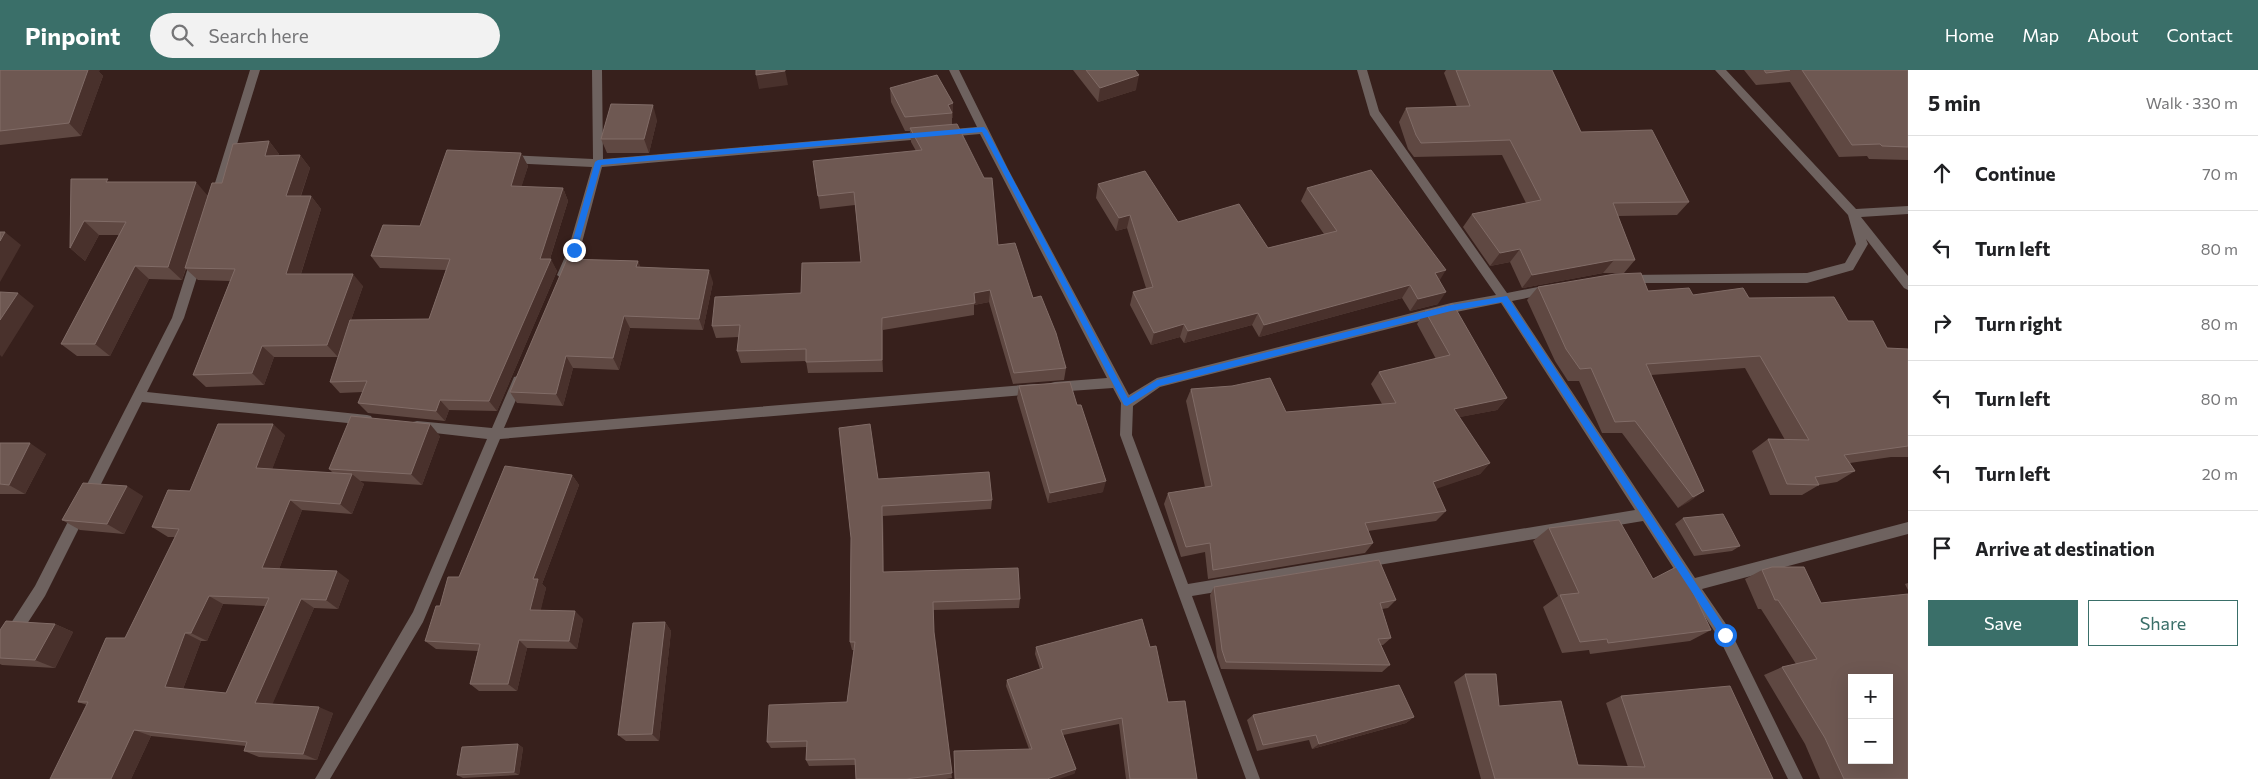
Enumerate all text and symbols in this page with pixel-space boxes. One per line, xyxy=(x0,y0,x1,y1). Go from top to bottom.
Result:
search box xyxy=(150,13,500,58)
text: Pinpoint xyxy=(25,21,120,50)
icon: search xyxy=(168,21,196,49)
text: Search here xyxy=(208,24,309,47)
text: Home xyxy=(1945,24,1994,46)
text: Map xyxy=(2022,24,2059,46)
text: About xyxy=(2087,24,2139,46)
text: Contact xyxy=(2167,24,2233,46)
text: 5 min xyxy=(1928,90,1981,115)
text: Walk · 330 m xyxy=(2146,93,2238,112)
icon: ahead xyxy=(1928,159,1956,187)
text: Continue xyxy=(1975,162,2055,185)
text: 70 m xyxy=(2202,164,2238,183)
icon: left xyxy=(1928,234,1956,262)
text: Turn left xyxy=(1975,237,2050,260)
route end xyxy=(563,239,586,262)
text: 80 m xyxy=(2201,239,2238,258)
icon: right xyxy=(1928,309,1956,337)
text: Turn right xyxy=(1975,312,2062,335)
text: 80 m xyxy=(2201,314,2238,333)
icon: left xyxy=(1928,384,1956,412)
text: Turn left xyxy=(1975,387,2050,410)
text: 80 m xyxy=(2201,389,2238,408)
icon: left xyxy=(1928,459,1956,487)
text: Turn left xyxy=(1975,462,2050,485)
text: 20 m xyxy=(2202,464,2238,483)
icon: arrive xyxy=(1928,534,1956,562)
text: Arrive at destination xyxy=(1975,537,2155,560)
button: Save xyxy=(1928,600,2078,646)
button: Share xyxy=(2088,600,2238,646)
route start xyxy=(1714,624,1737,647)
map controls xyxy=(1848,674,1893,764)
button: + xyxy=(1848,674,1893,719)
button: − xyxy=(1848,719,1893,764)

